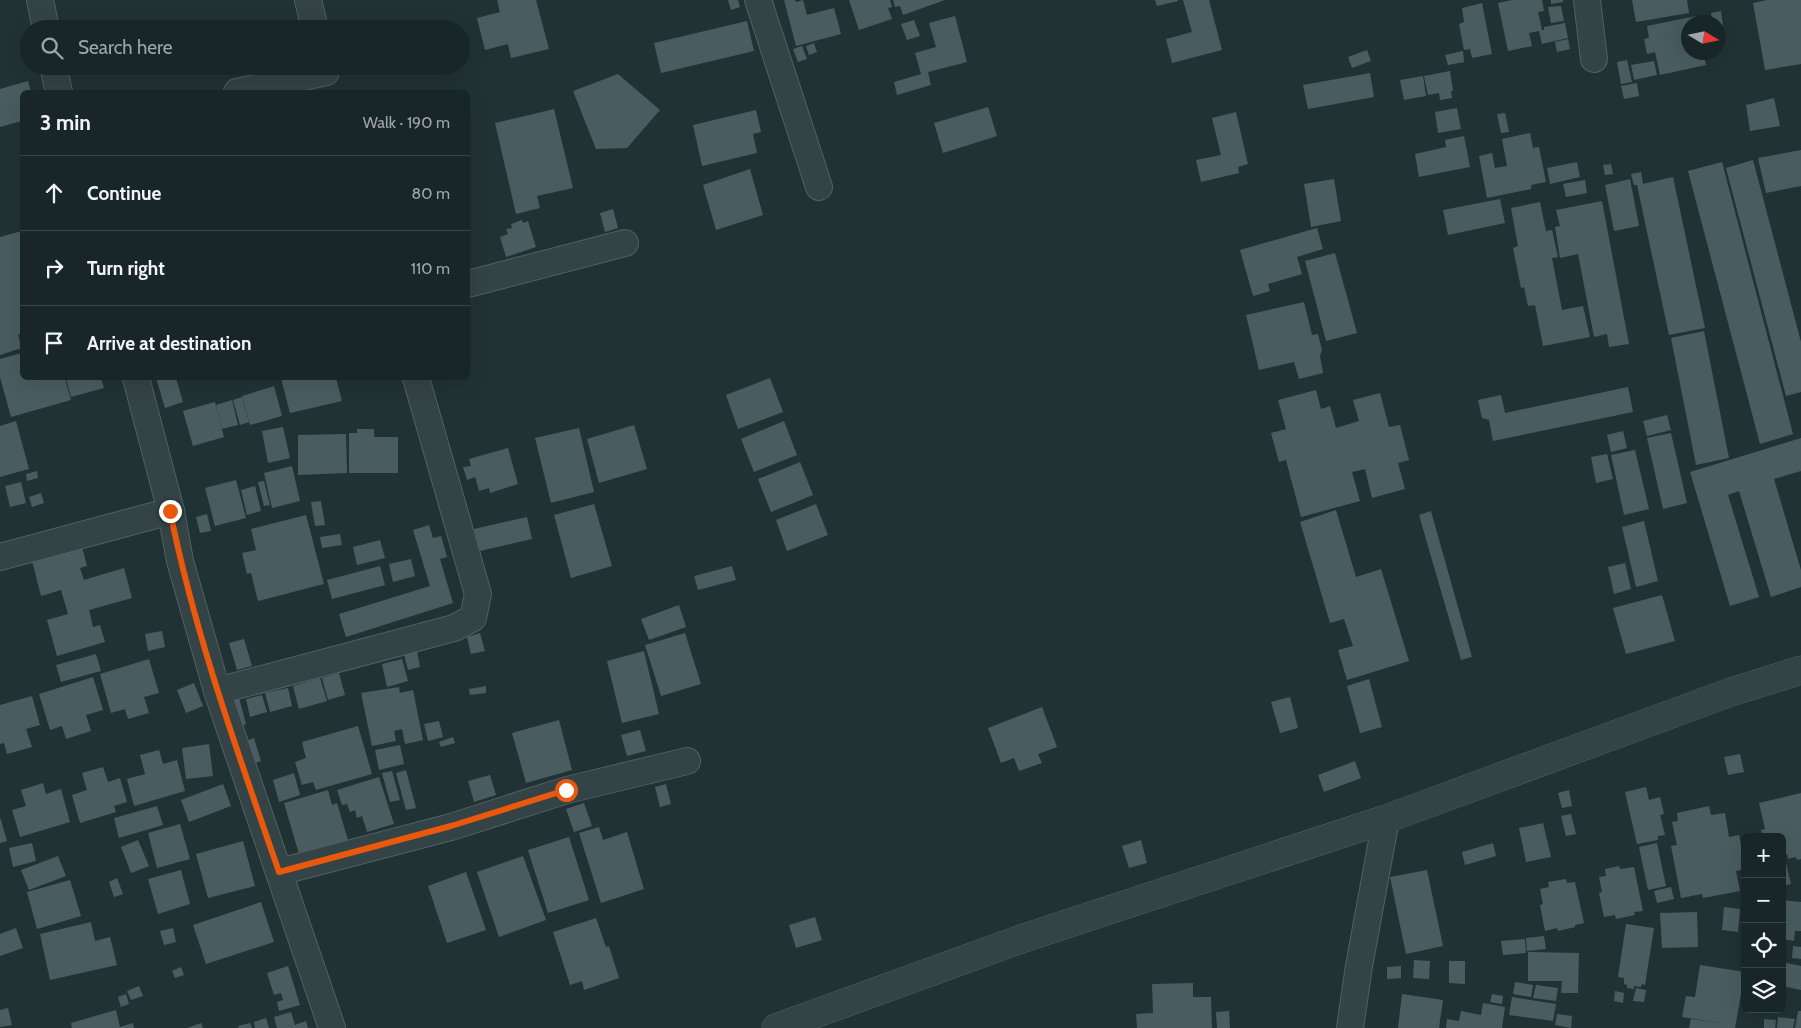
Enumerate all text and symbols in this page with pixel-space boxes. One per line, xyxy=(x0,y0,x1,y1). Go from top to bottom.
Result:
north arrow xyxy=(1681,15,1726,60)
search box xyxy=(20,20,470,75)
icon: search xyxy=(38,34,66,62)
text: Search here xyxy=(78,36,172,59)
text: 3 min xyxy=(40,110,91,135)
text: Walk · 190 m xyxy=(363,113,450,132)
icon: ahead xyxy=(40,179,68,207)
text: Continue xyxy=(87,182,161,205)
text: 80 m xyxy=(412,184,450,203)
icon: right xyxy=(40,254,68,282)
text: Turn right xyxy=(87,257,165,280)
text: 110 m xyxy=(411,259,450,278)
icon: arrive xyxy=(40,329,68,357)
text: Arrive at destination xyxy=(87,332,251,355)
route end xyxy=(159,500,182,523)
route start xyxy=(555,779,578,802)
map controls xyxy=(1741,833,1786,1013)
button: + xyxy=(1741,833,1786,878)
button: − xyxy=(1741,878,1786,923)
button: locate xyxy=(1741,923,1786,968)
button: layers xyxy=(1741,968,1786,1013)

